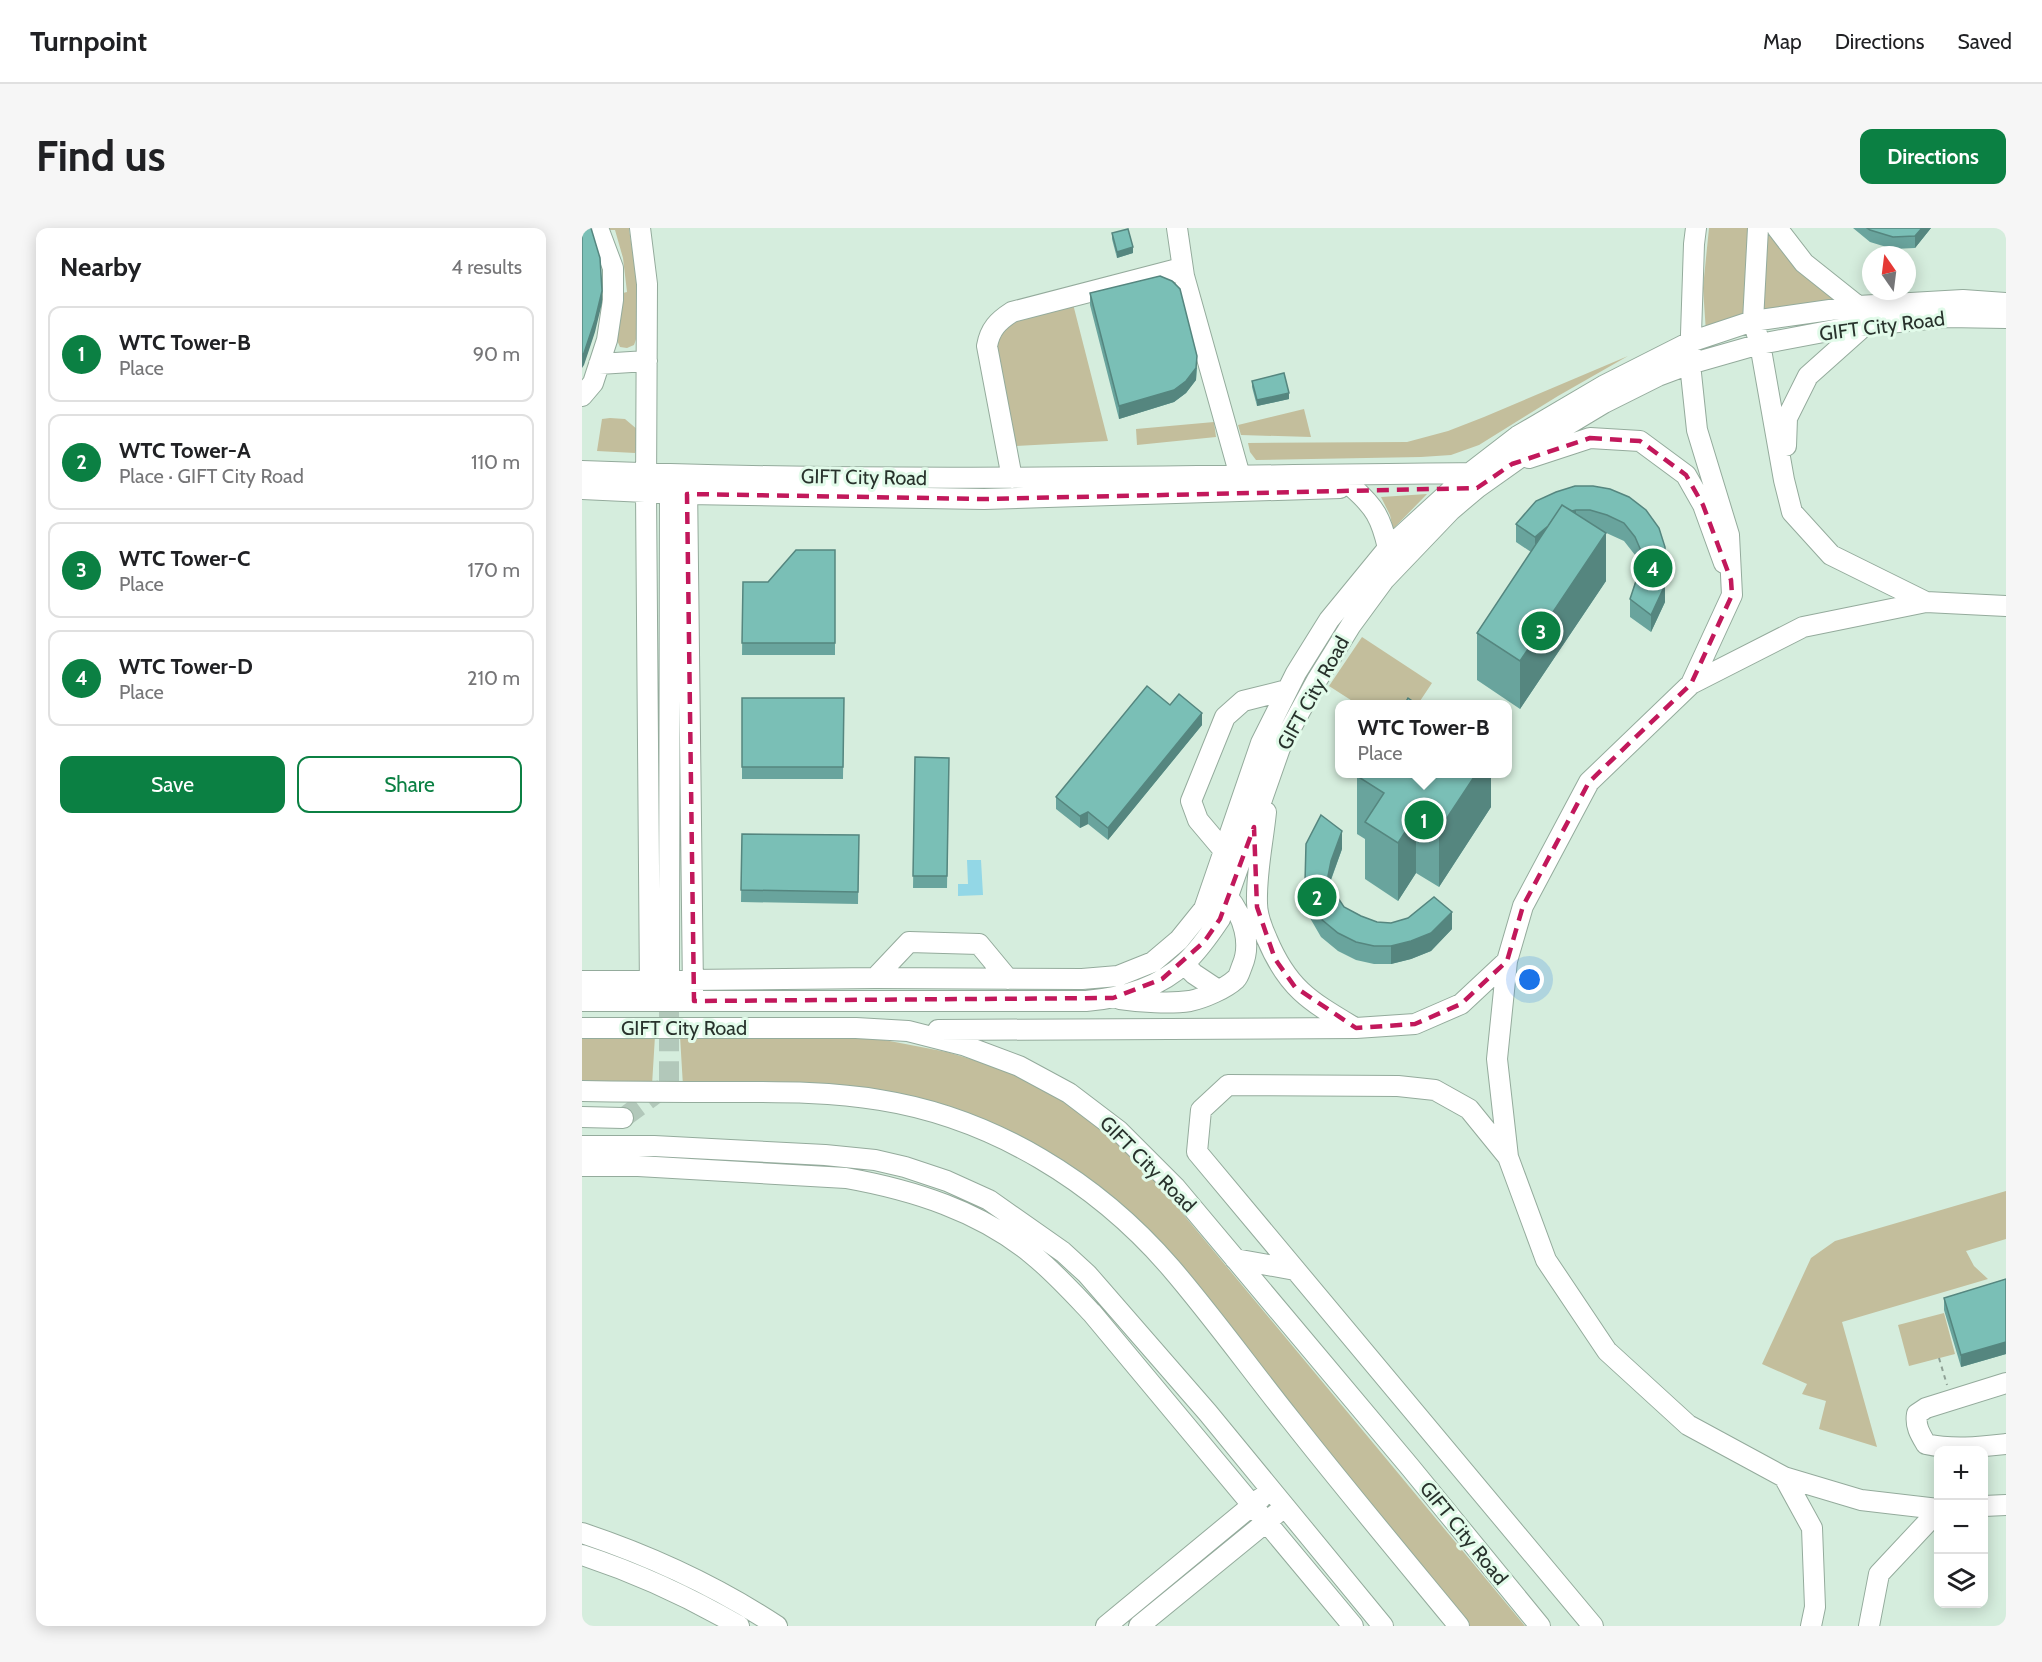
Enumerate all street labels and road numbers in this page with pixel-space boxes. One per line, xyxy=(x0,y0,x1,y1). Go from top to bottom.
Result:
street label: GIFT City Road xyxy=(1818,306,1946,346)
street label: GIFT City Road xyxy=(801,464,927,490)
street label: GIFT City Road xyxy=(1272,632,1354,754)
street label: GIFT City Road xyxy=(621,1016,747,1040)
street label: GIFT City Road xyxy=(1095,1111,1201,1217)
street label: GIFT City Road xyxy=(1415,1476,1513,1590)

